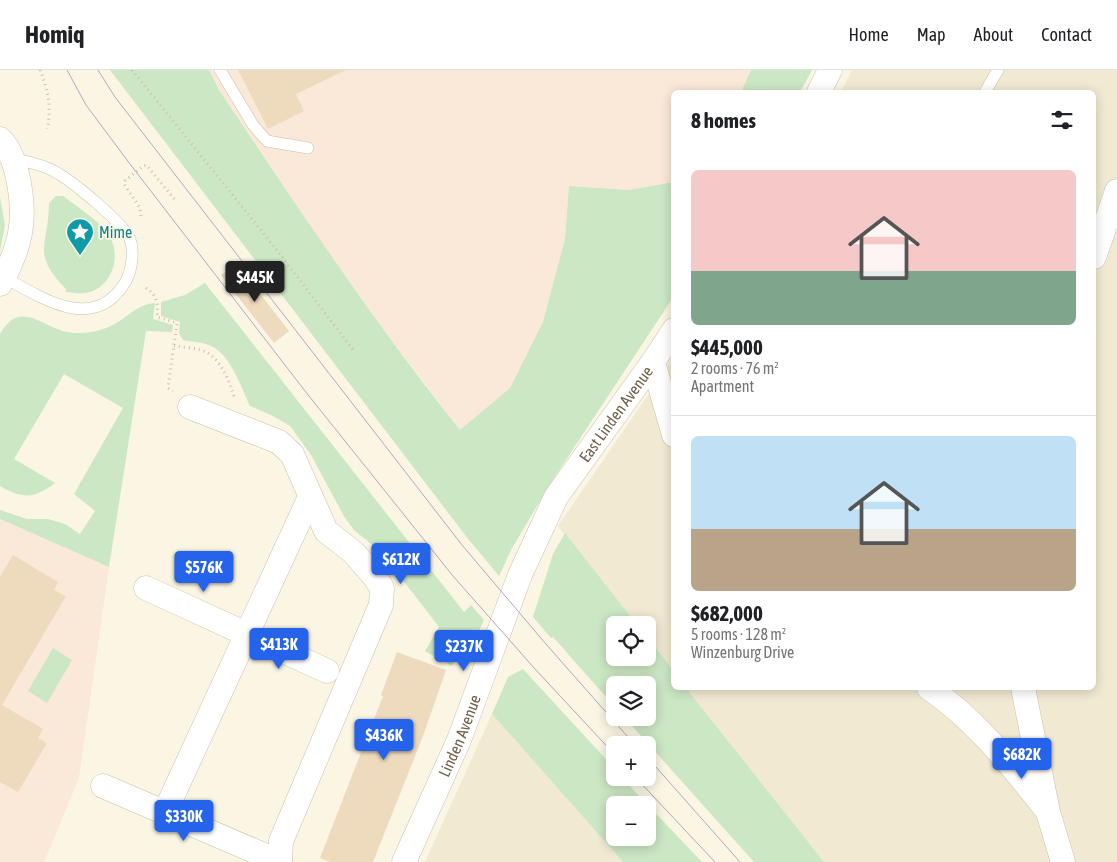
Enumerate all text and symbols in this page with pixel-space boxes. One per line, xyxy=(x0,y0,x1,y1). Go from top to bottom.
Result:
text: Homiq xyxy=(25,21,84,48)
text: Home xyxy=(849,24,889,45)
text: Map xyxy=(917,24,946,45)
text: About xyxy=(974,24,1013,45)
text: Contact xyxy=(1041,24,1092,45)
icon: filters xyxy=(1048,106,1076,134)
text: 8 homes xyxy=(691,108,756,132)
icon: home xyxy=(839,203,929,293)
place icon: Mime xyxy=(65,217,95,256)
place label: Mime xyxy=(99,223,132,241)
pin: $445K xyxy=(220,260,290,303)
text: $445K xyxy=(236,268,274,286)
text: $445,000 xyxy=(691,335,763,359)
text: 2 rooms · 76 m² xyxy=(691,359,779,377)
street label: East Linden Avenue xyxy=(575,363,656,465)
text: Apartment xyxy=(691,377,754,395)
icon: home xyxy=(839,468,929,558)
pin: $612K xyxy=(366,542,436,585)
pin: $576K xyxy=(169,550,239,593)
text: $612K xyxy=(382,550,420,568)
text: $576K xyxy=(185,558,223,576)
text: $682,000 xyxy=(691,601,763,625)
map controls xyxy=(606,616,656,846)
button: locate xyxy=(606,616,656,666)
text: 5 rooms · 128 m² xyxy=(691,625,786,643)
pin: $413K xyxy=(244,628,314,670)
pin: $237K xyxy=(429,630,499,672)
text: $413K xyxy=(260,635,298,653)
text: $237K xyxy=(445,637,483,655)
text: Winzenburg Drive xyxy=(691,643,794,661)
button: layers xyxy=(606,676,656,726)
street label: Linden Avenue xyxy=(435,692,484,779)
pin: $436K xyxy=(349,718,419,761)
text: $436K xyxy=(365,726,403,744)
button: + xyxy=(606,736,656,786)
pin: $682K xyxy=(987,738,1057,780)
text: $682K xyxy=(1003,745,1041,763)
button: − xyxy=(606,796,656,846)
pin: $330K xyxy=(149,800,219,842)
text: $330K xyxy=(165,807,203,825)

